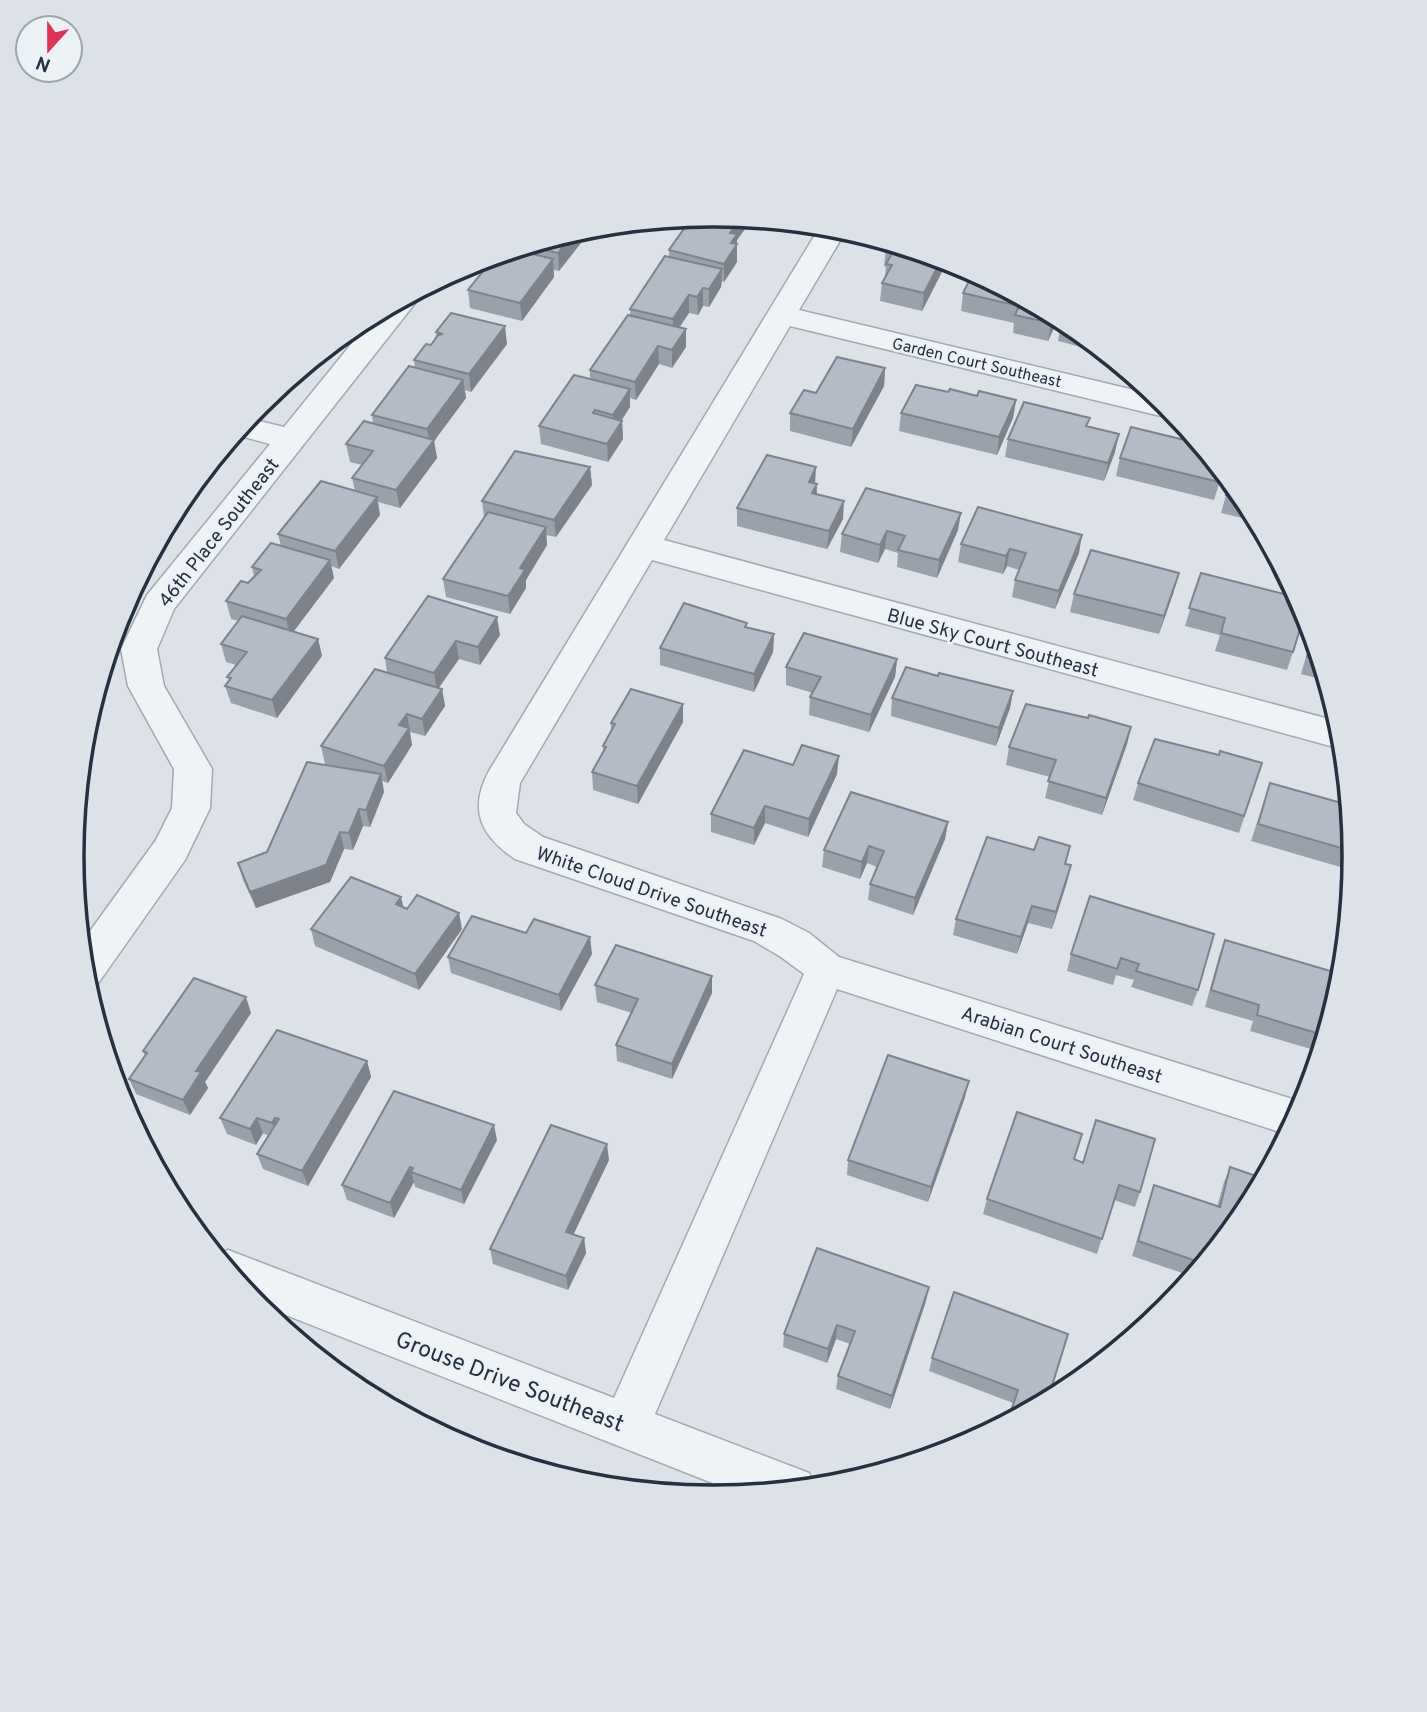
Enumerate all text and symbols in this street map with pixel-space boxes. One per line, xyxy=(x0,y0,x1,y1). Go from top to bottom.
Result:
north arrow xyxy=(14,14,84,84)
text: N xyxy=(33,49,54,77)
street label: Garden Court Southeast xyxy=(890,335,1063,393)
street label: 46th Place Southeast xyxy=(154,454,285,613)
street label: Blue Sky Court Southeast xyxy=(884,604,1101,684)
street label: White Cloud Drive Southeast xyxy=(533,842,770,944)
street label: Arabian Court Southeast xyxy=(958,1002,1165,1090)
street label: Grouse Drive Southeast xyxy=(391,1326,627,1440)

